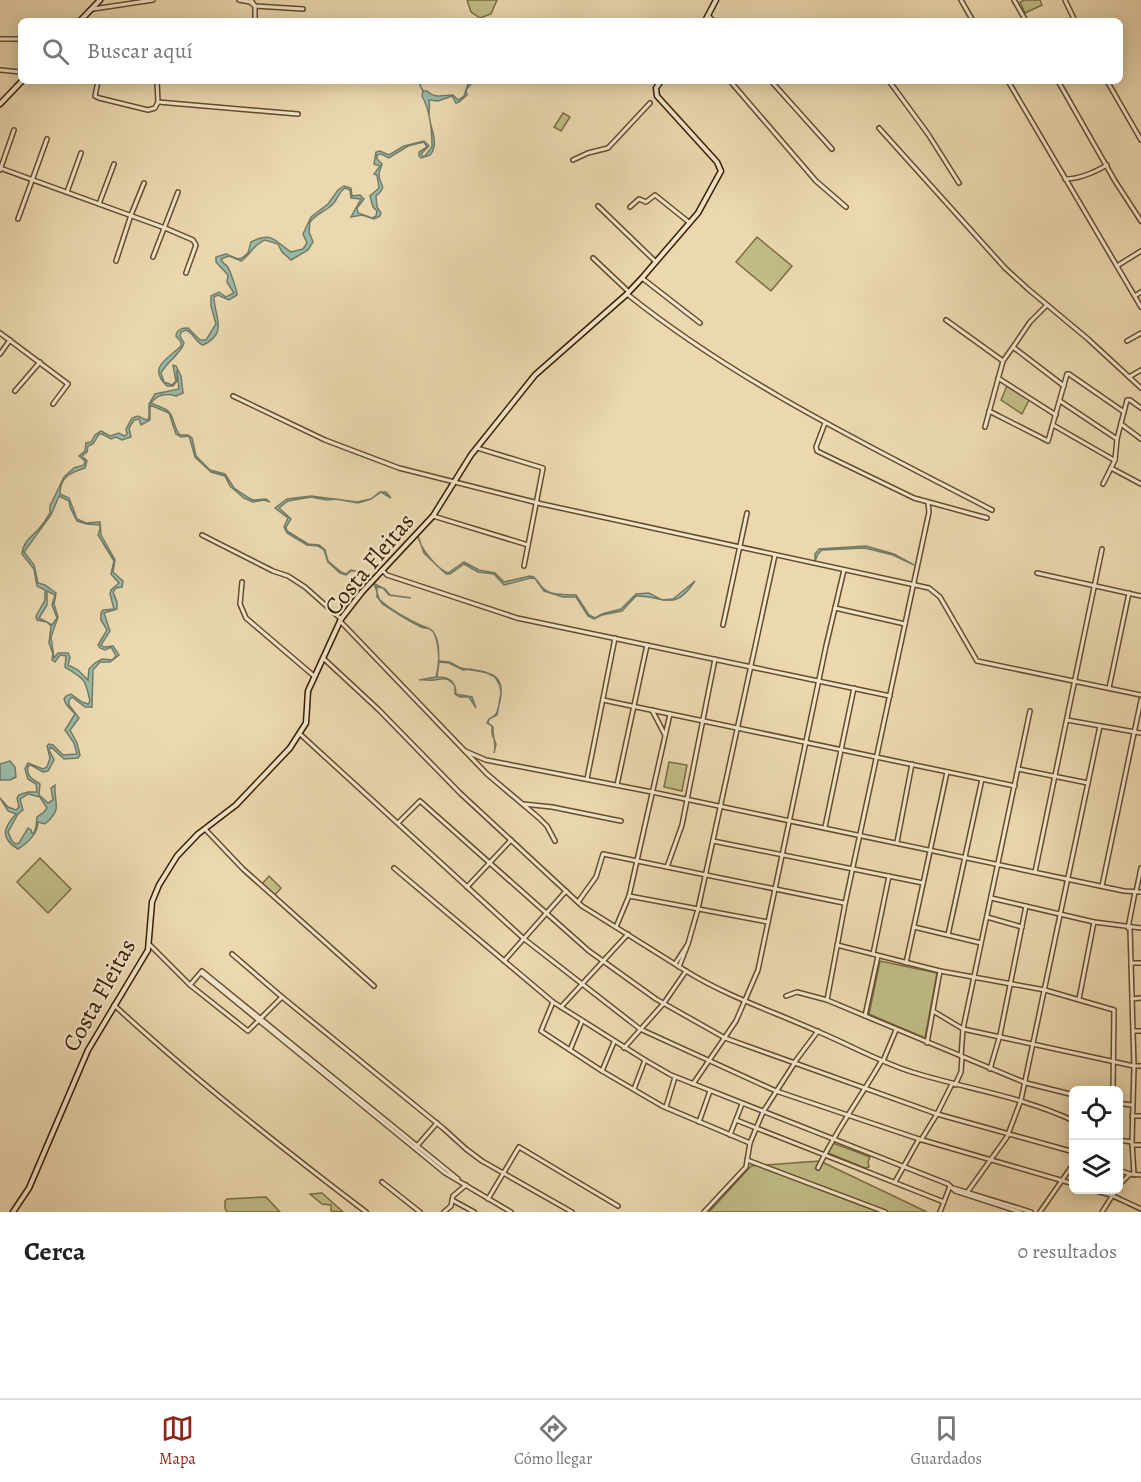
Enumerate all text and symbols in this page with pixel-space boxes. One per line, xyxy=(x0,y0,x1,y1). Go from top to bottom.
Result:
search box xyxy=(18,18,1123,84)
icon: search xyxy=(39,35,72,68)
text: Buscar aquí xyxy=(87,36,193,66)
street label: Costa Fleitas xyxy=(317,506,421,622)
street label: Costa Fleitas xyxy=(55,933,143,1057)
map controls xyxy=(1069,1086,1123,1194)
button: locate xyxy=(1069,1086,1123,1140)
button: layers xyxy=(1069,1140,1123,1194)
text: Cerca xyxy=(24,1234,86,1269)
text: 0 resultados xyxy=(1018,1238,1117,1265)
tab: Mapa xyxy=(159,1412,196,1470)
tab: Cómo llegar xyxy=(514,1412,592,1470)
tab: Guardados xyxy=(910,1412,982,1470)

